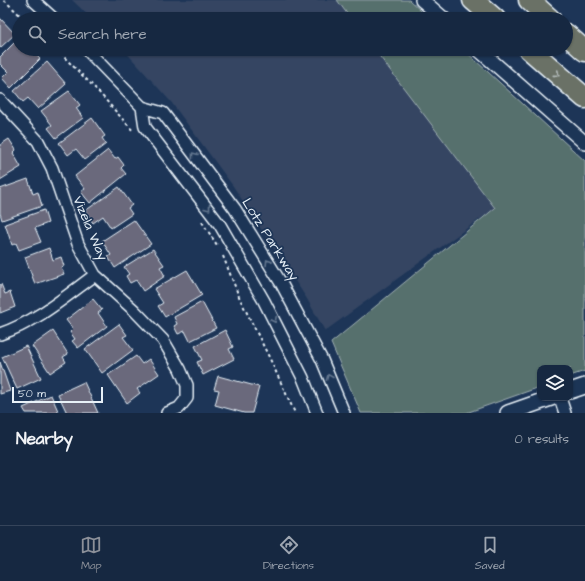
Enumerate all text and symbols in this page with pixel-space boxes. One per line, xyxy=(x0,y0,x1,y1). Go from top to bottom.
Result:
search box xyxy=(12,12,573,56)
icon: search xyxy=(26,23,48,45)
text: Search here xyxy=(58,24,147,45)
one-way arrow xyxy=(552,69,560,76)
one-way arrow xyxy=(192,153,199,160)
street label: Vizela Way xyxy=(68,193,113,264)
street label: Lotz Parkway xyxy=(237,194,304,285)
one-way arrow xyxy=(203,204,210,211)
one-way arrow xyxy=(265,259,273,266)
one-way arrow xyxy=(269,316,277,323)
map controls xyxy=(537,365,573,401)
button: layers xyxy=(537,365,573,401)
one-way arrow xyxy=(325,374,333,381)
scale bar xyxy=(12,385,103,404)
text: 50 m xyxy=(18,386,46,401)
text: Nearby xyxy=(16,427,73,451)
text: 0 results xyxy=(514,430,569,448)
tab: Map xyxy=(80,534,102,573)
tab: Directions xyxy=(263,534,314,573)
tab: Saved xyxy=(475,534,505,573)

